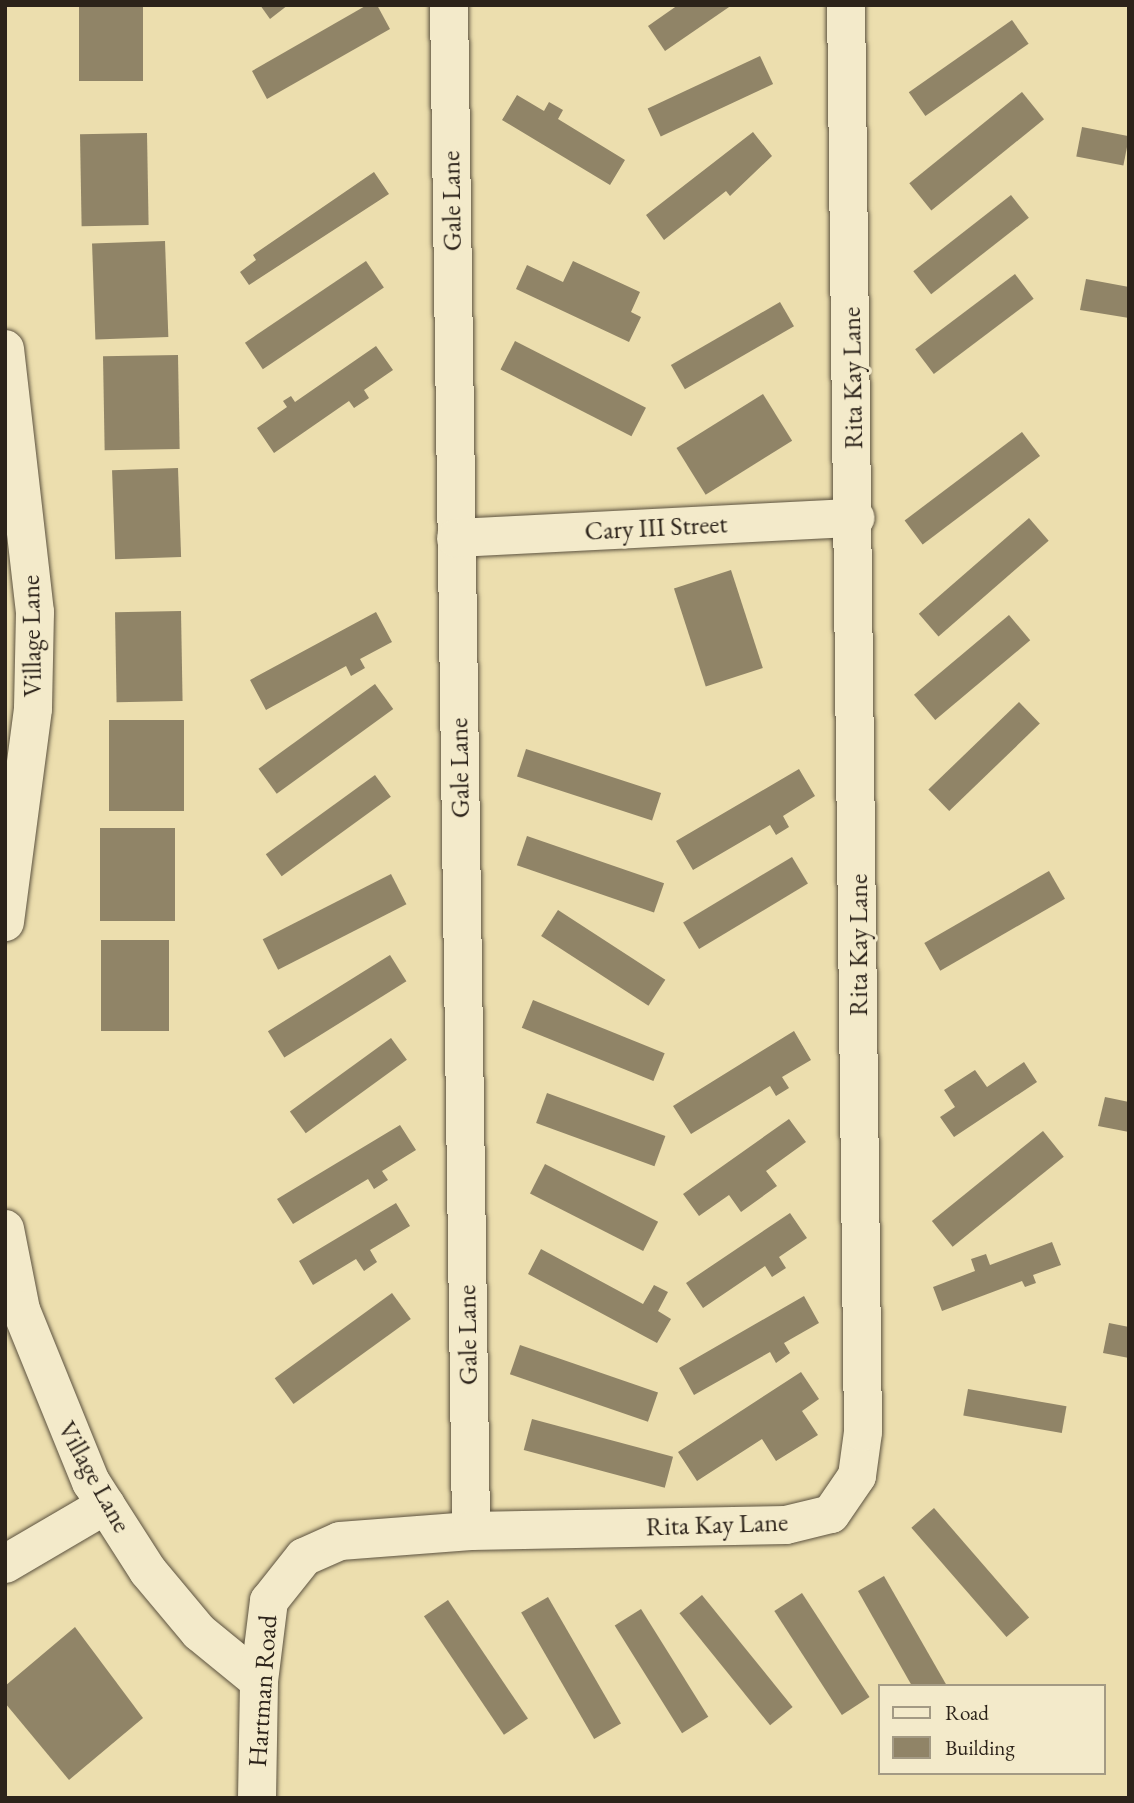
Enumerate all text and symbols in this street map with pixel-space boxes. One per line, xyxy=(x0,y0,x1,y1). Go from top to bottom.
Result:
street label: Gale Lane xyxy=(436,151,468,251)
street label: Rita Kay Lane xyxy=(836,306,870,450)
street label: Cary III Street xyxy=(584,509,728,547)
street label: Village Lane xyxy=(15,575,49,697)
street label: Gale Lane xyxy=(444,718,476,818)
street label: Rita Kay Lane xyxy=(843,874,875,1016)
street label: Gale Lane xyxy=(452,1285,484,1385)
street label: Village Lane xyxy=(51,1416,137,1538)
street label: Rita Kay Lane xyxy=(645,1507,789,1543)
street label: Hartman Road xyxy=(242,1614,284,1768)
legend xyxy=(878,1684,1106,1775)
text: Road xyxy=(945,1699,989,1726)
text: Building xyxy=(945,1734,1015,1761)

